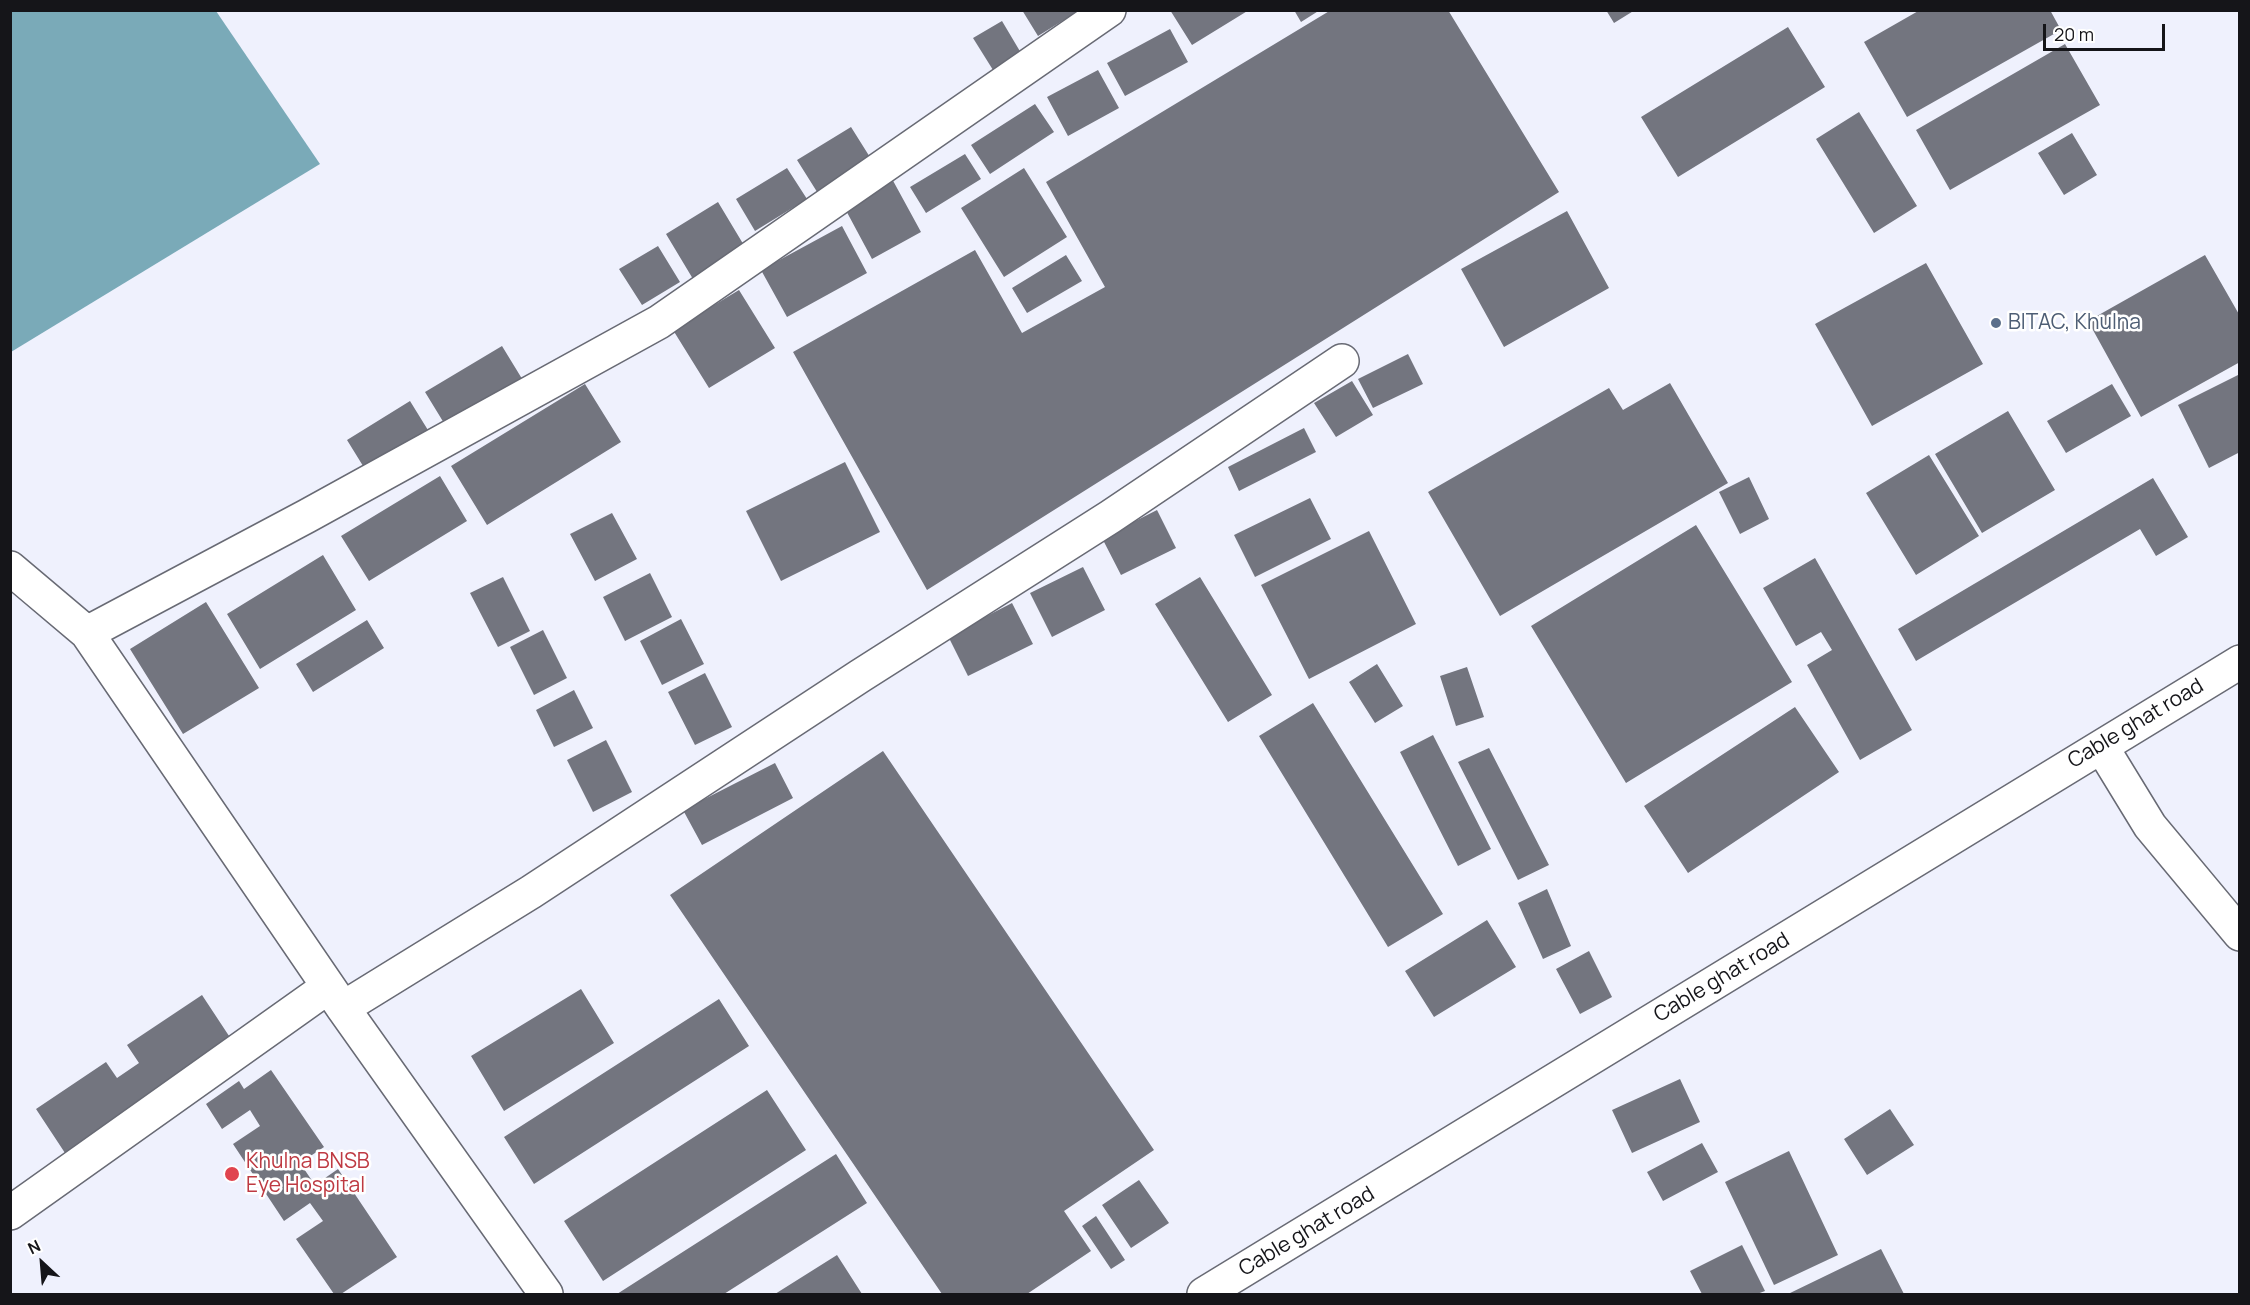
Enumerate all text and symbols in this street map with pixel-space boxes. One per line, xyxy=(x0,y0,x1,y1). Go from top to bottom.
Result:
scale bar xyxy=(2046,12,2168,50)
text: 20 m xyxy=(2054,22,2094,46)
place label: BITAC, Khulna xyxy=(2008,310,2141,336)
marker: BITAC, Khulna xyxy=(1989,316,2003,330)
street label: Cable ghat road xyxy=(2064,674,2208,774)
street label: Cable ghat road xyxy=(1650,928,1794,1028)
place label: Khulna BNSB Eye Hospital xyxy=(246,1149,370,1199)
marker: Khulna BNSB Eye Hospital xyxy=(223,1165,241,1183)
street label: Cable ghat road xyxy=(1235,1182,1379,1282)
north arrow xyxy=(12,1233,72,1293)
text: N xyxy=(24,1234,44,1259)

